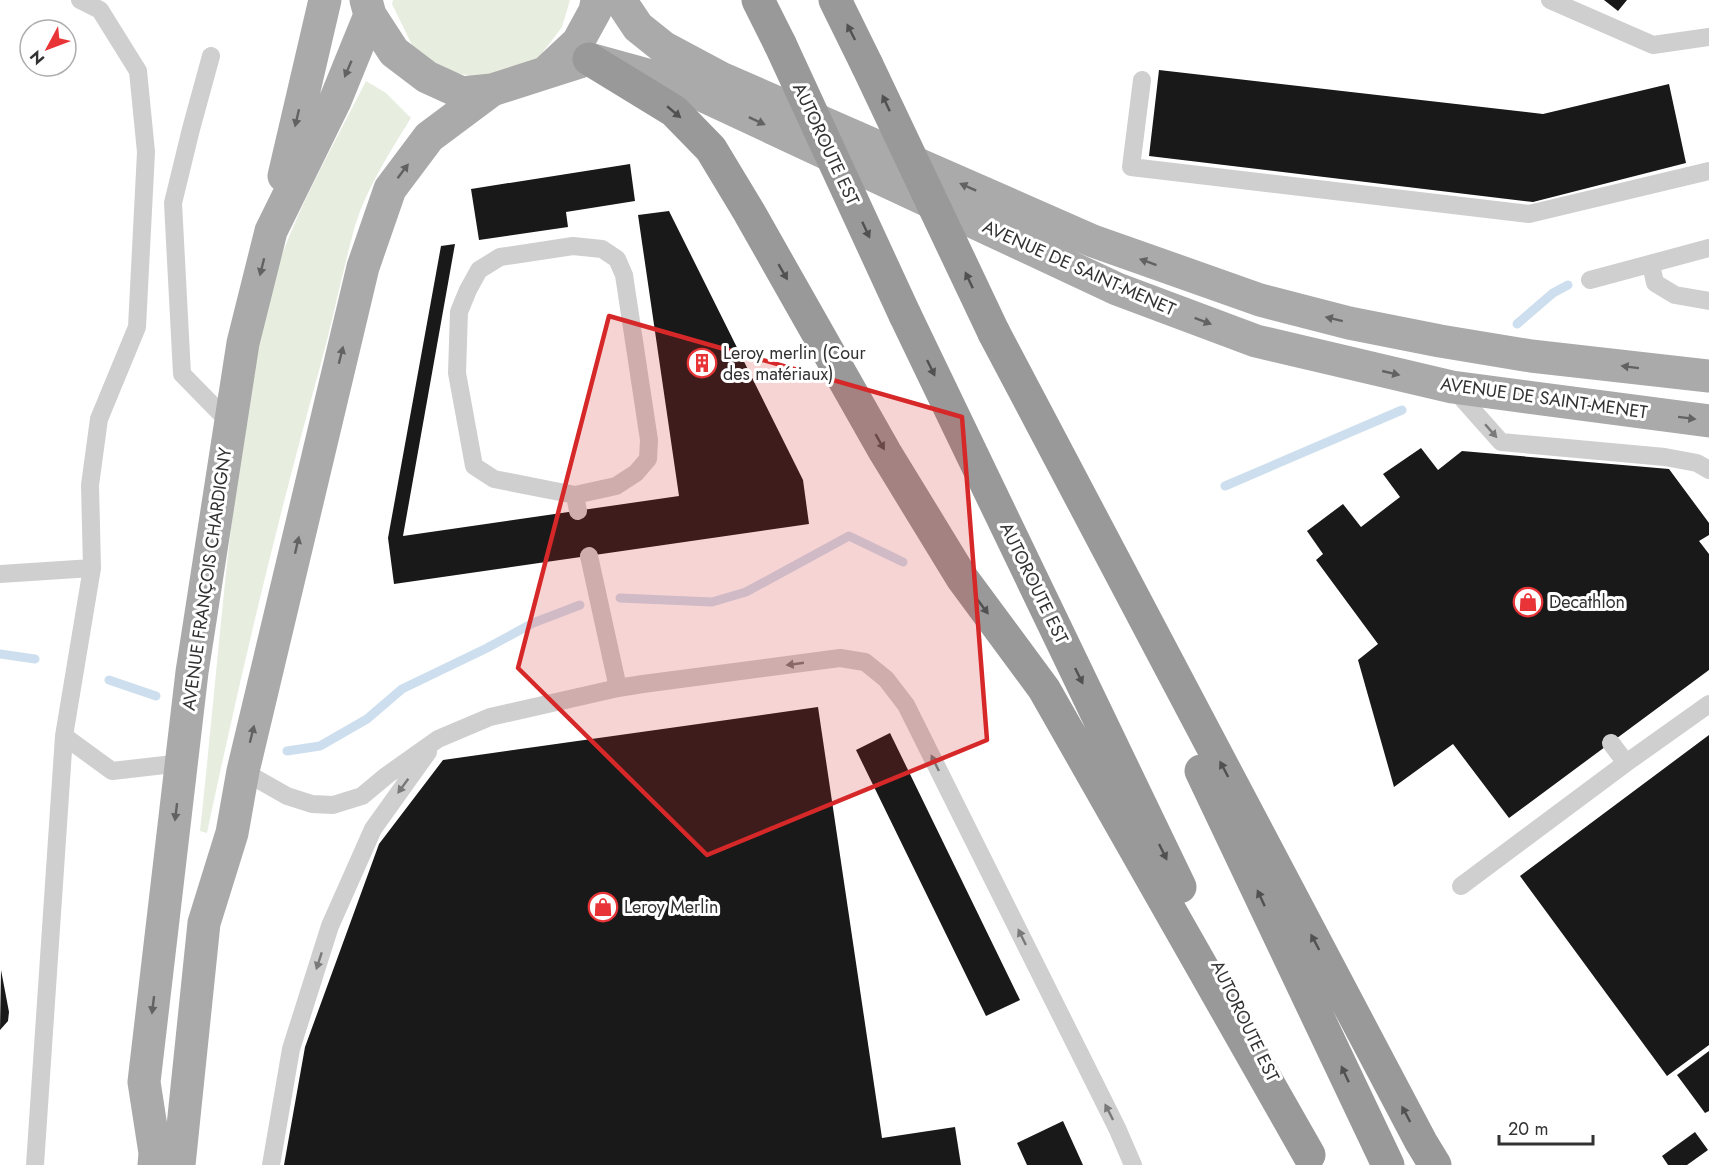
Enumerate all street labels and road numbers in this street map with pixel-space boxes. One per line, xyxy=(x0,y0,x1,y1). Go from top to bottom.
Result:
street label: AUTOROUTE EST xyxy=(786,79,866,210)
street label: AVENUE DE SAINT-MENET xyxy=(978,214,1180,323)
street label: AVENUE DE SAINT-MENET xyxy=(1439,371,1650,425)
street label: AVENUE FRANÇOIS CHARDIGNY xyxy=(176,445,238,712)
street label: AUTOROUTE EST xyxy=(993,518,1075,649)
street label: AUTOROUTE EST xyxy=(1204,956,1286,1087)

